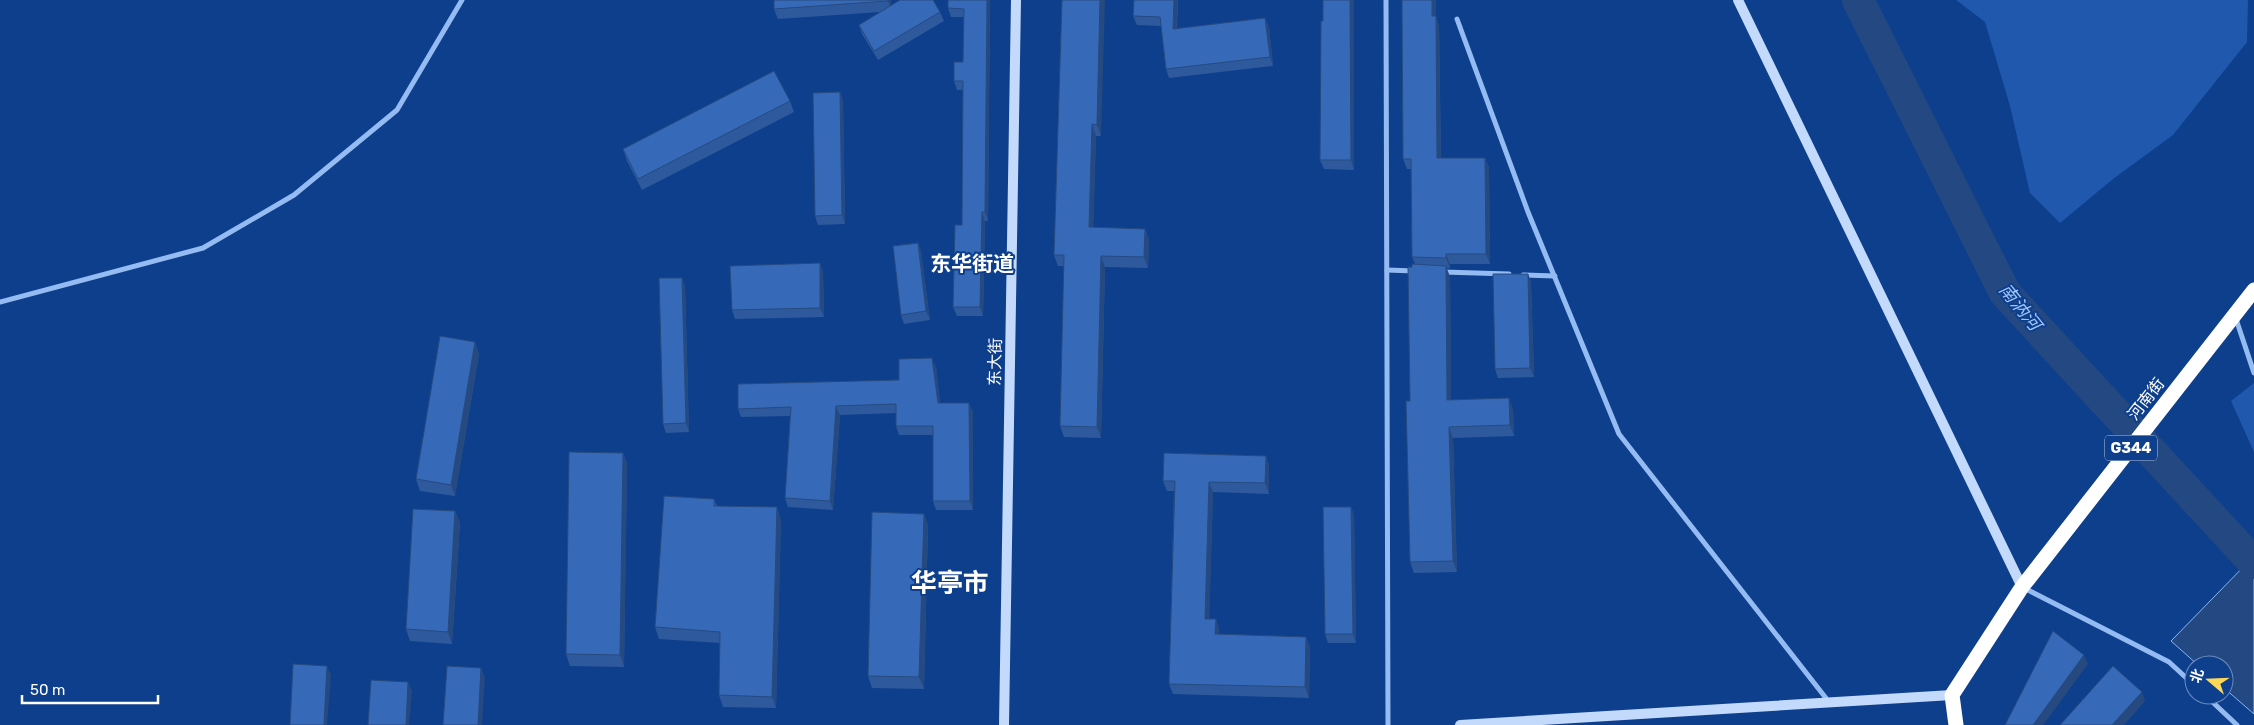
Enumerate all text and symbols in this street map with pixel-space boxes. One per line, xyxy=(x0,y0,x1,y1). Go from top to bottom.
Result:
district label: 东华街道 xyxy=(930,251,1014,276)
water label: 南汭河 xyxy=(1994,279,2047,337)
street label: 东大街 xyxy=(985,338,1005,386)
street label: 河南街 xyxy=(2124,374,2168,424)
road number: G344 xyxy=(2105,436,2157,460)
district label: 华亭市 xyxy=(911,568,989,599)
north arrow xyxy=(2184,655,2234,705)
text: 北 xyxy=(2187,667,2207,685)
scale bar xyxy=(22,672,159,704)
text: 50 m xyxy=(30,681,65,699)

